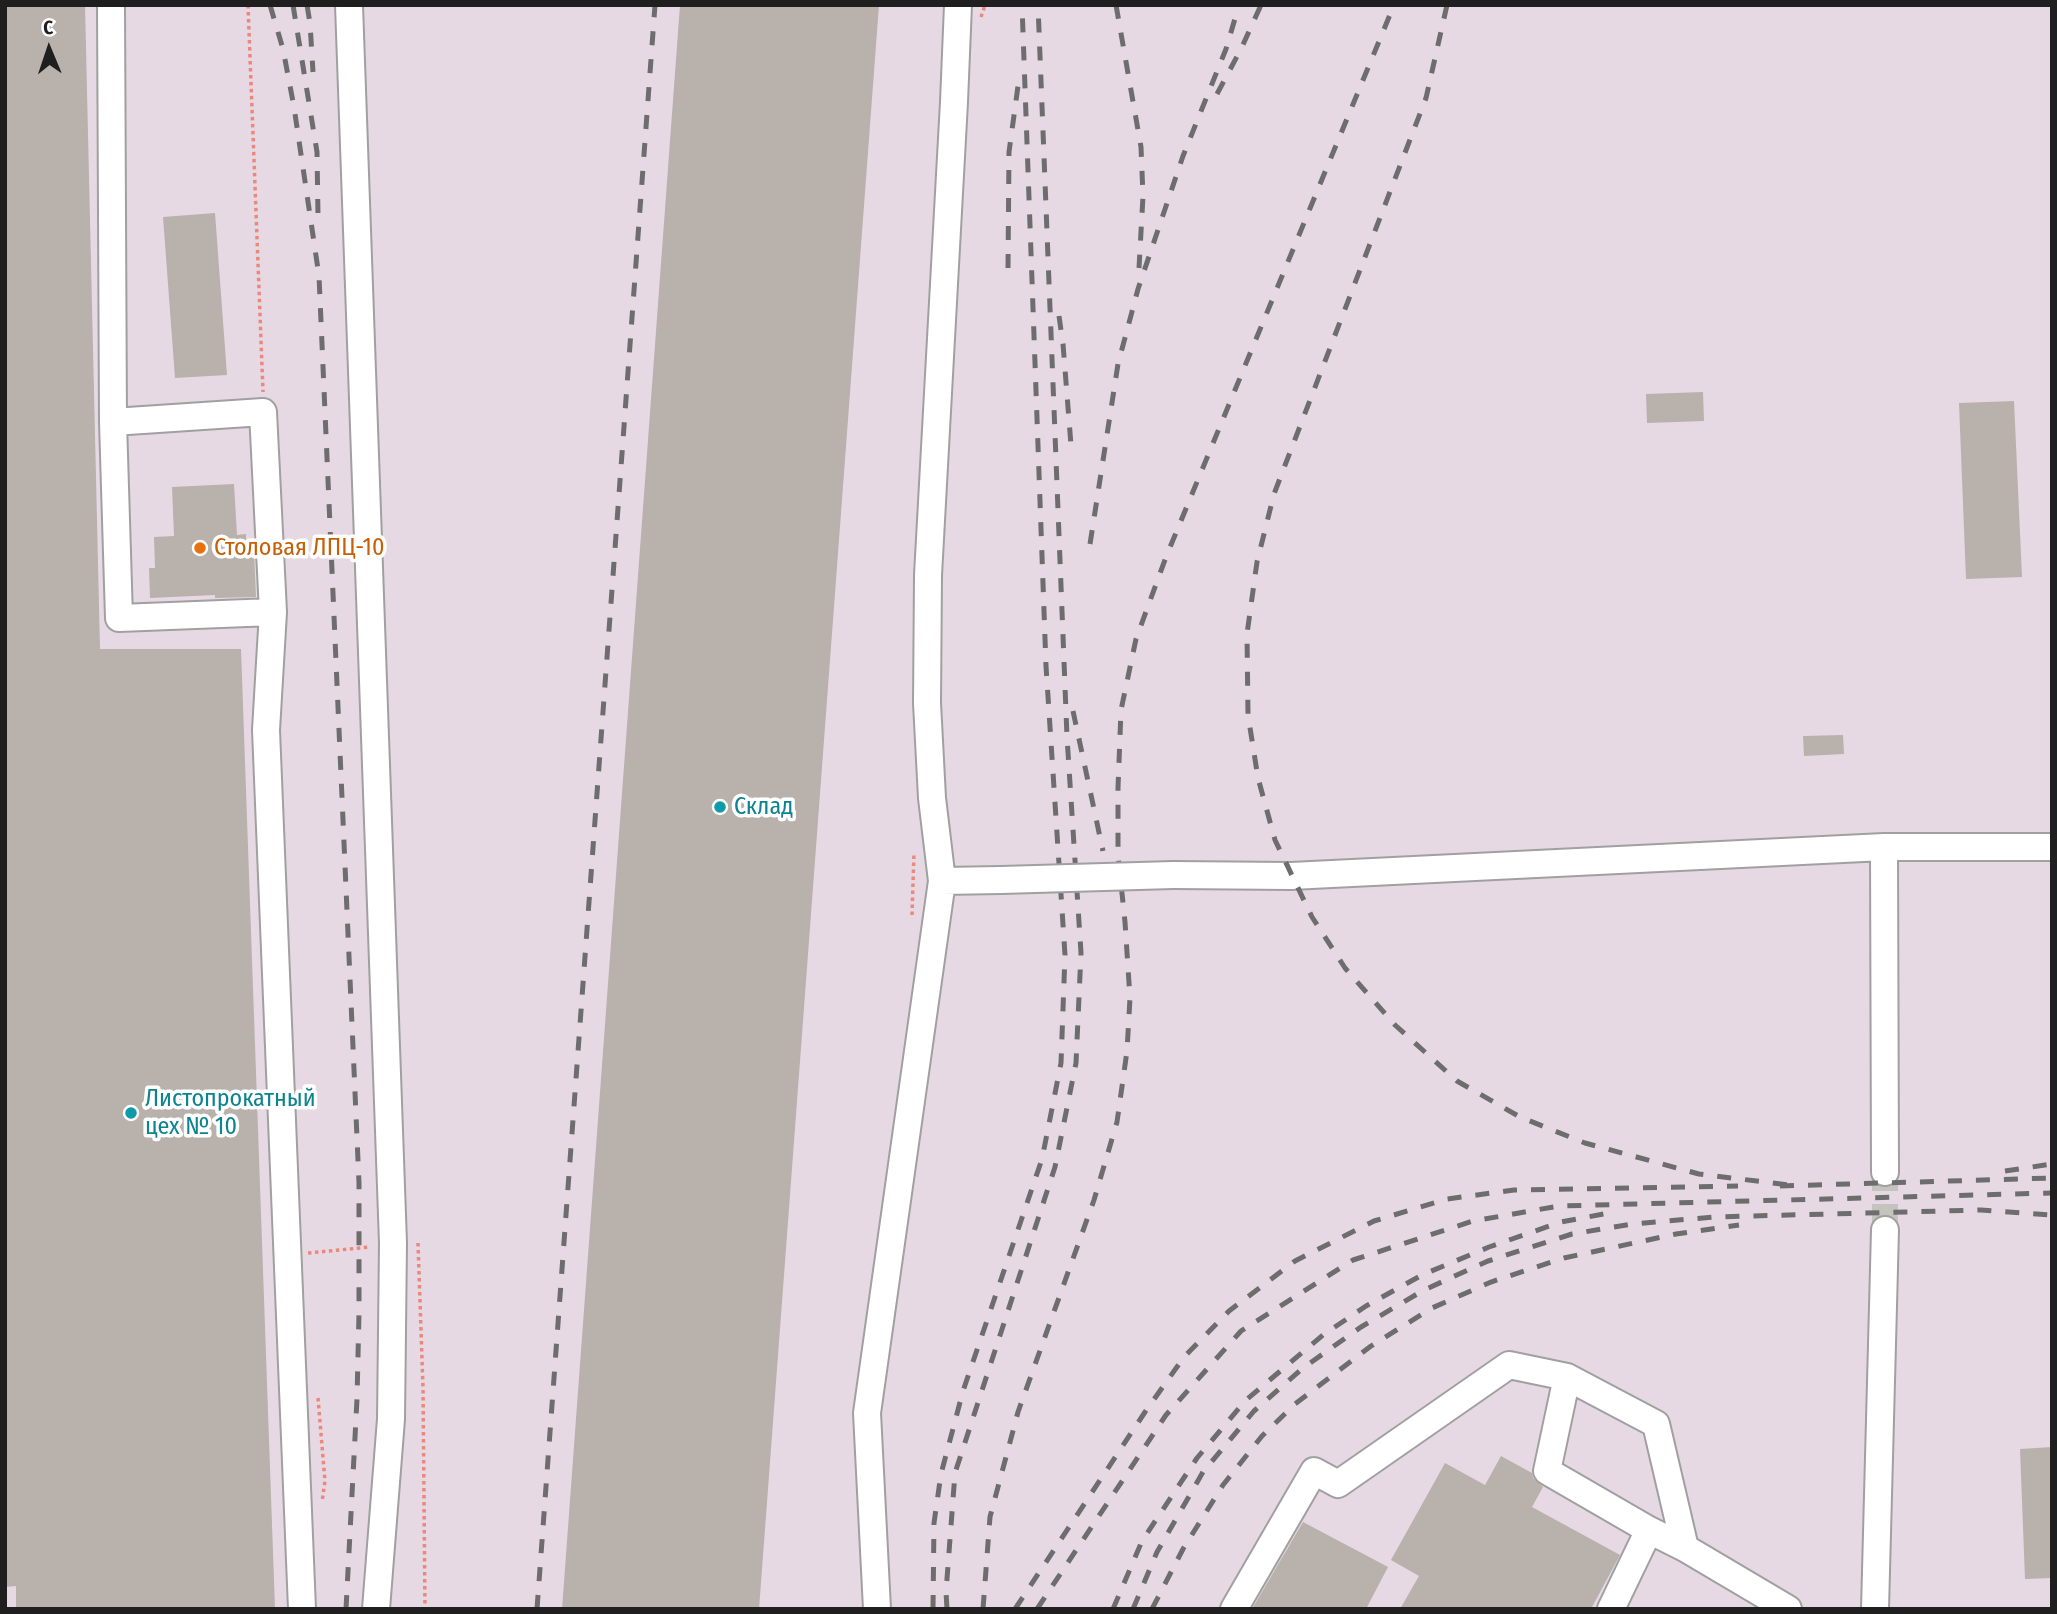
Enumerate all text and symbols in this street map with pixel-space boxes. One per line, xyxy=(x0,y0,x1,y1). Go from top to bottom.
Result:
north arrow xyxy=(14,14,84,84)
text: С xyxy=(43,16,54,39)
place label: Столовая ЛПЦ-10 xyxy=(214,534,384,562)
marker: Столовая ЛПЦ-10 xyxy=(192,540,208,556)
place label: Склад xyxy=(734,793,793,821)
marker: Склад xyxy=(712,799,728,815)
place label: Листопрокатный цех № 10 xyxy=(145,1085,316,1141)
marker: Листопрокатный цех № 10 xyxy=(123,1105,139,1121)

